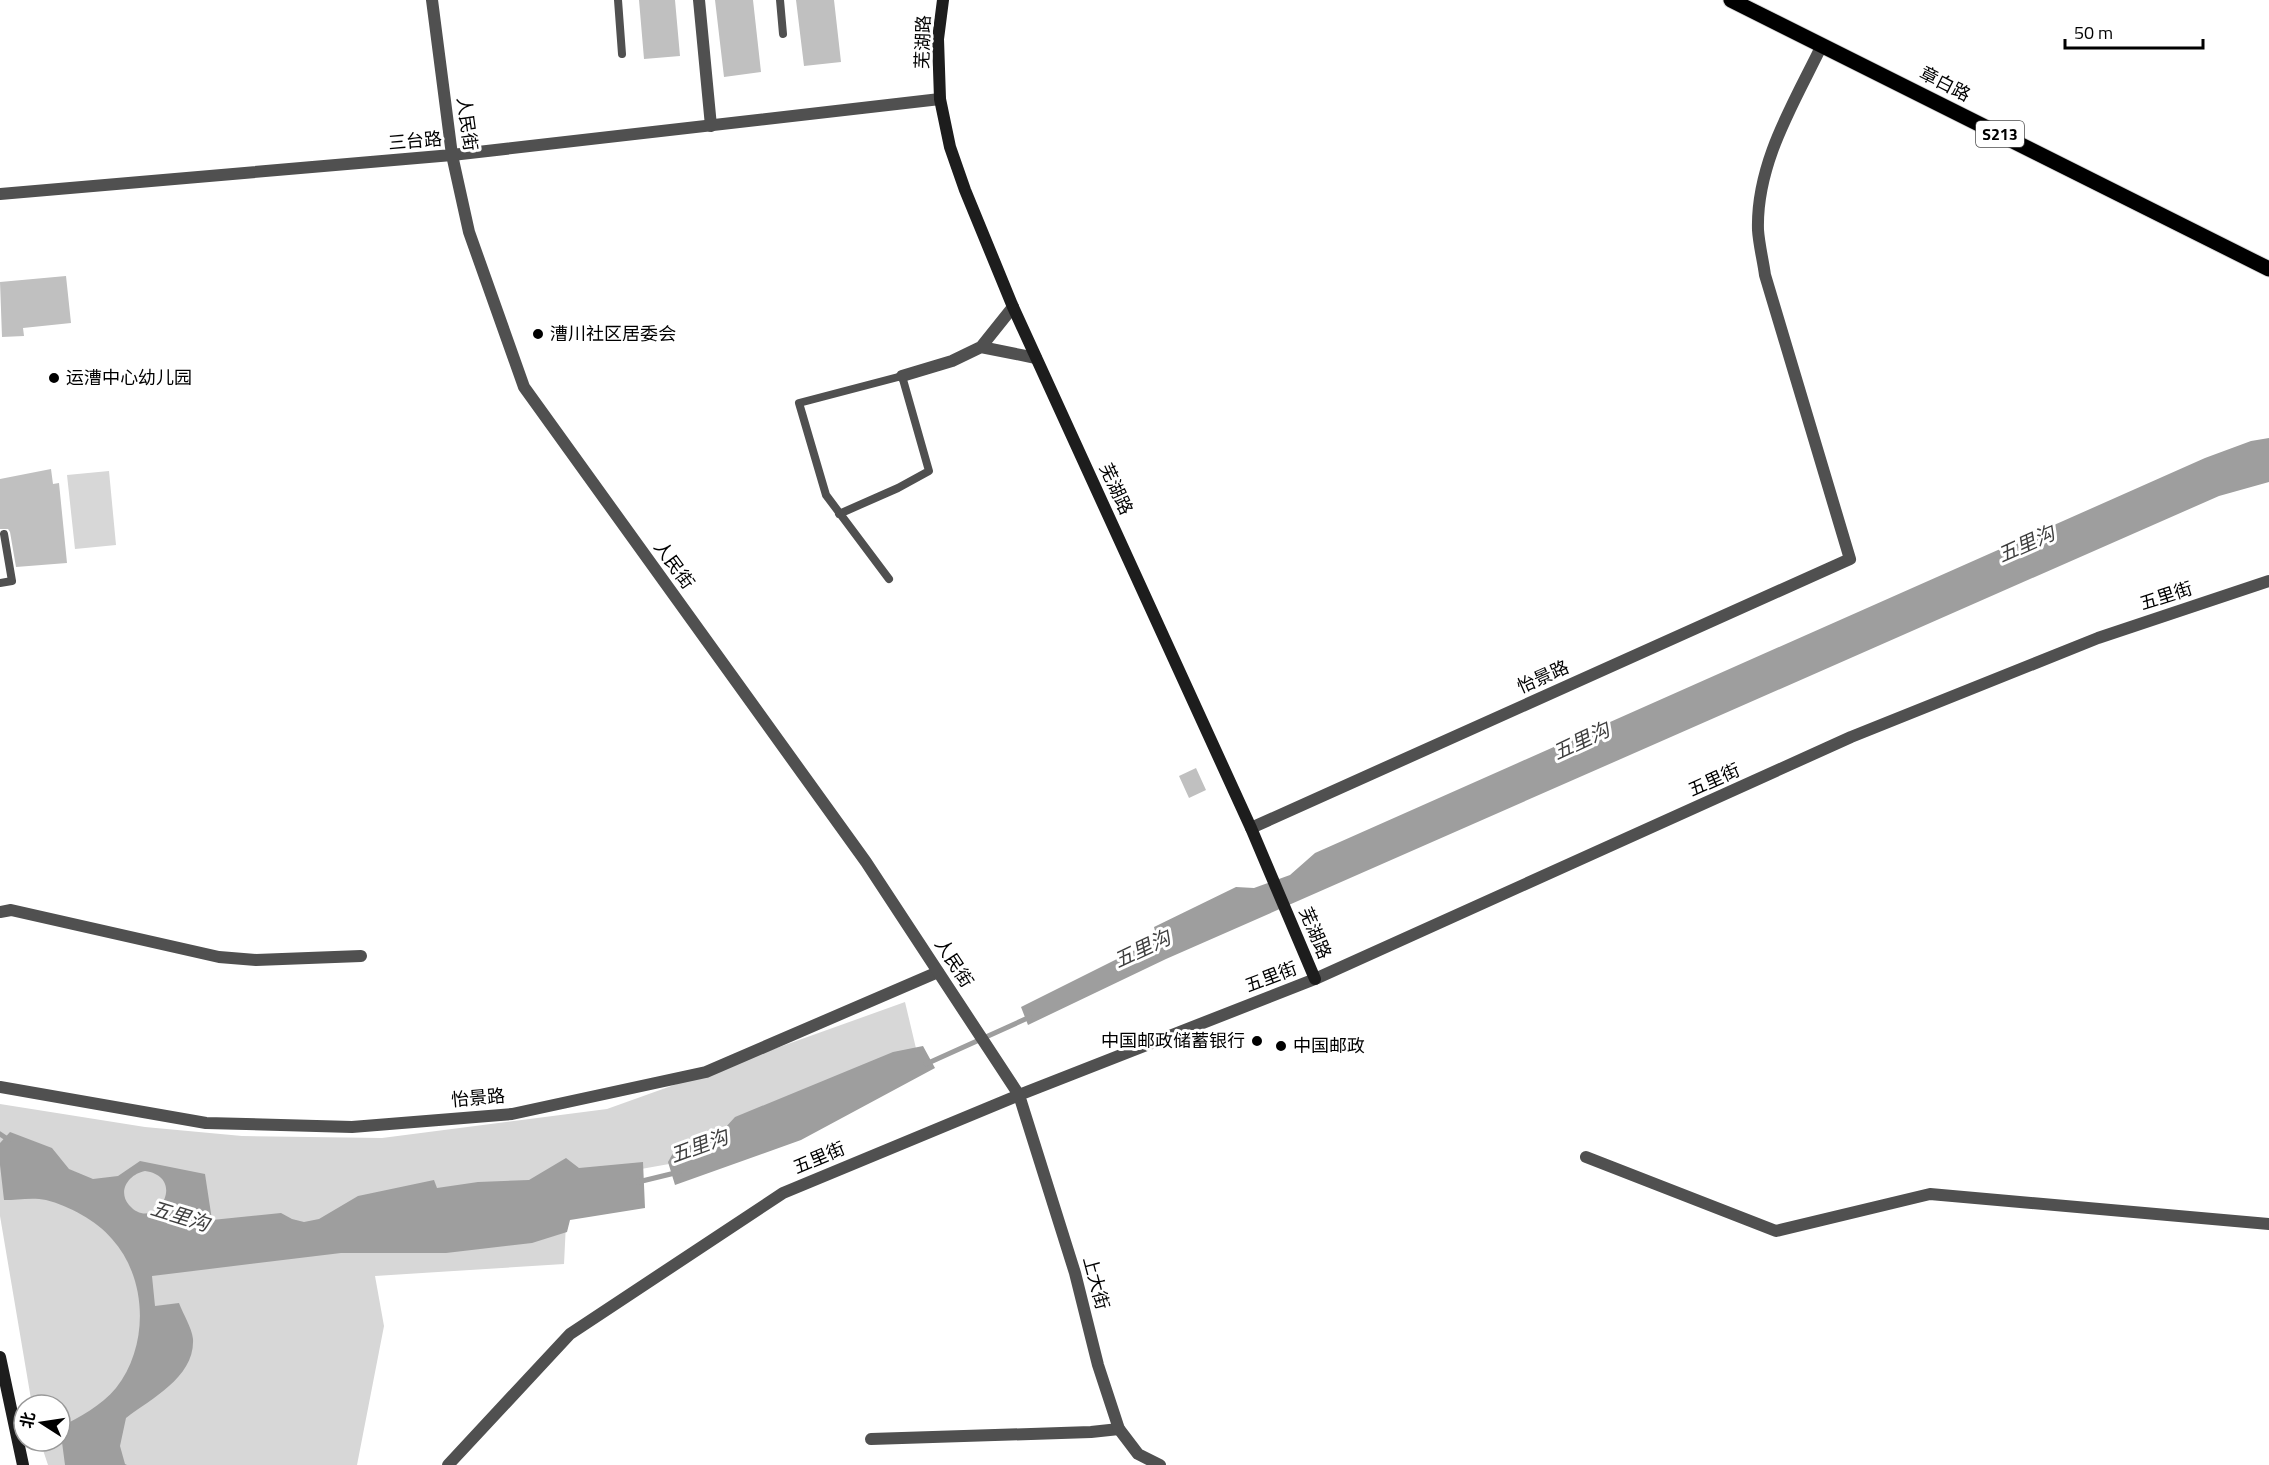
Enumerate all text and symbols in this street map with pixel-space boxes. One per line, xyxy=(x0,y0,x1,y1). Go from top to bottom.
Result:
scale bar xyxy=(2065,12,2203,50)
street label: 芜湖路 xyxy=(908,15,937,69)
text: 50 m xyxy=(2074,19,2113,46)
street label: 章白路 xyxy=(1915,59,1975,108)
street label: 人民街 xyxy=(450,95,485,153)
road number: S213 xyxy=(1976,121,2024,147)
street label: 三台路 xyxy=(387,125,443,156)
place label: 漕川社区居委会 xyxy=(550,320,676,347)
marker: 漕川社区居委会 xyxy=(531,327,545,341)
place label: 运漕中心幼儿园 xyxy=(66,364,192,391)
marker: 运漕中心幼儿园 xyxy=(47,371,61,385)
street label: 芜湖路 xyxy=(1093,459,1140,519)
water label: 五里沟 xyxy=(1992,516,2061,570)
street label: 人民街 xyxy=(648,535,701,594)
street label: 五里街 xyxy=(2136,574,2196,617)
street label: 怡景路 xyxy=(1513,653,1573,700)
water label: 五里沟 xyxy=(1547,713,1616,767)
street label: 五里街 xyxy=(1684,756,1744,803)
street label: 芜湖路 xyxy=(1292,903,1338,963)
water label: 五里沟 xyxy=(1108,921,1177,975)
street label: 人民街 xyxy=(928,933,980,993)
street label: 五里街 xyxy=(1241,954,1301,999)
place label: 中国邮政储蓄银行 xyxy=(1101,1027,1245,1054)
place label: 中国邮政 xyxy=(1293,1032,1365,1059)
marker: 中国邮政储蓄银行 xyxy=(1250,1034,1264,1048)
marker: 中国邮政 xyxy=(1274,1039,1288,1053)
street label: 怡景路 xyxy=(450,1082,506,1113)
water label: 五里沟 xyxy=(665,1120,734,1170)
street label: 五里街 xyxy=(789,1135,849,1181)
water label: 五里沟 xyxy=(147,1192,215,1240)
street label: 上大街 xyxy=(1076,1253,1117,1312)
north arrow xyxy=(12,1393,72,1453)
text: 北 xyxy=(14,1410,41,1430)

